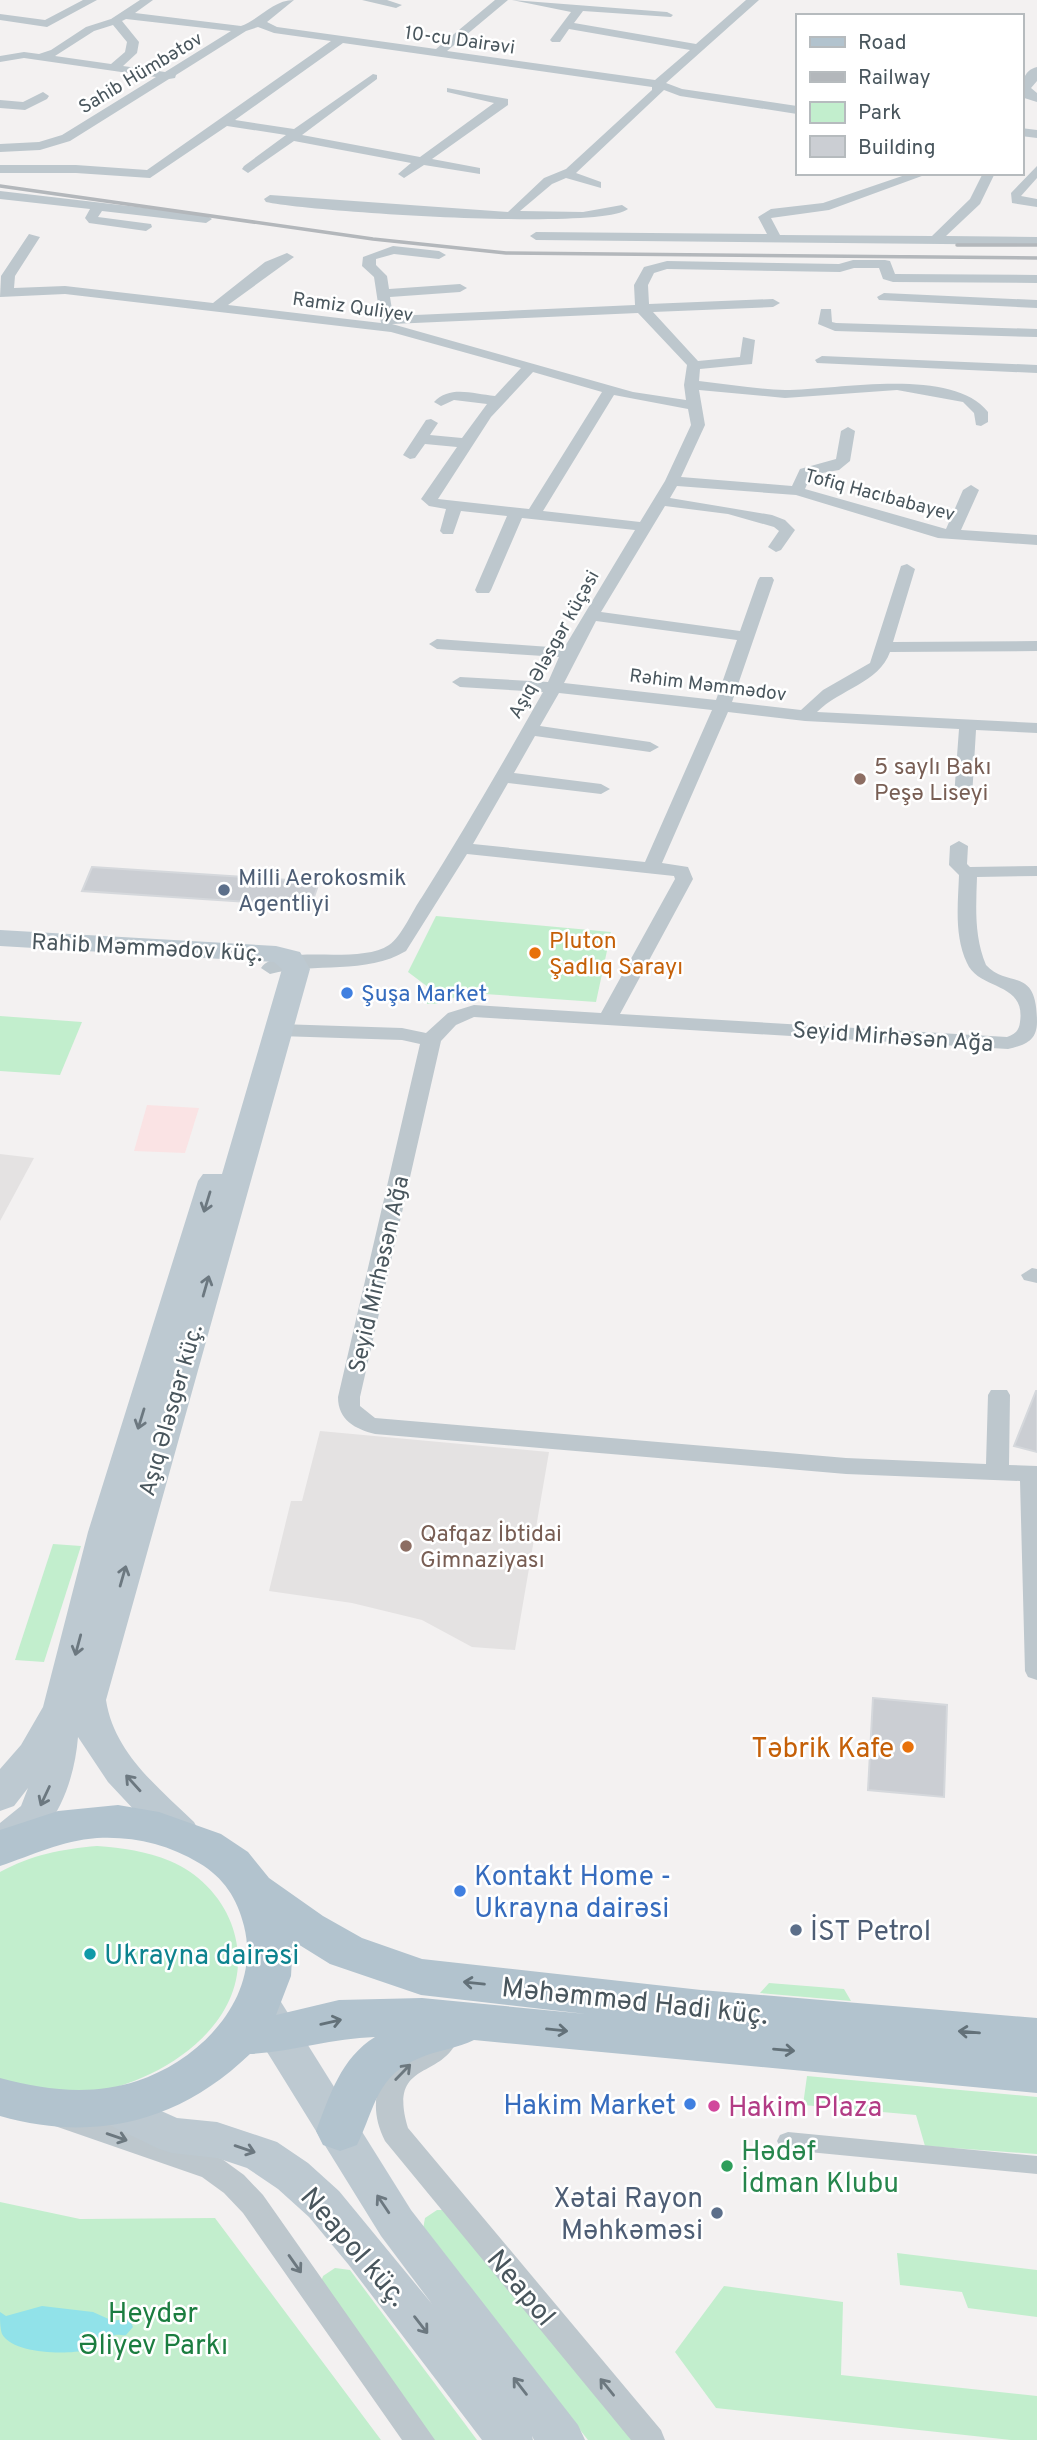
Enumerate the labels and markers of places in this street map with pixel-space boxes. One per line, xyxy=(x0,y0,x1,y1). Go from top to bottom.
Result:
place label: 5 saylı Bakı Peşə Liseyi xyxy=(874,754,991,809)
marker: 5 saylı Bakı Peşə Liseyi xyxy=(852,771,868,787)
place label: Milli Aerokosmik Agentliyi xyxy=(238,865,406,920)
marker: Milli Aerokosmik Agentliyi xyxy=(216,882,232,898)
place label: Pluton Şadlıq Sarayı xyxy=(549,928,683,983)
marker: Pluton Şadlıq Sarayı xyxy=(527,945,543,961)
place label: Şuşa Market xyxy=(361,981,487,1010)
marker: Şuşa Market xyxy=(339,985,355,1001)
place label: Qafqaz İbtidai Gimnaziyası xyxy=(420,1520,562,1576)
marker: Qafqaz İbtidai Gimnaziyası xyxy=(398,1538,414,1554)
place label: Təbrik Kafe xyxy=(751,1732,894,1768)
marker: Təbrik Kafe xyxy=(900,1739,916,1755)
place label: Kontakt Home - Ukrayna dairəsi xyxy=(474,1860,671,1928)
marker: Kontakt Home - Ukrayna dairəsi xyxy=(452,1883,468,1899)
place label: İST Petrol xyxy=(810,1914,931,1951)
marker: İST Petrol xyxy=(788,1922,804,1938)
place label: Ukrayna dairəsi xyxy=(104,1939,299,1975)
marker: Ukrayna dairəsi xyxy=(82,1946,98,1962)
place label: Hakim Market xyxy=(503,2089,676,2125)
place label: Hakim Plaza xyxy=(728,2091,882,2127)
marker: Hakim Market xyxy=(682,2096,698,2112)
marker: Hakim Plaza xyxy=(706,2098,722,2114)
place label: Hədəf İdman Klubu xyxy=(741,2135,899,2203)
marker: Hədəf İdman Klubu xyxy=(719,2158,735,2174)
place label: Xətai Rayon Məhkəməsi xyxy=(553,2182,703,2250)
marker: Xətai Rayon Məhkəməsi xyxy=(709,2205,725,2221)

